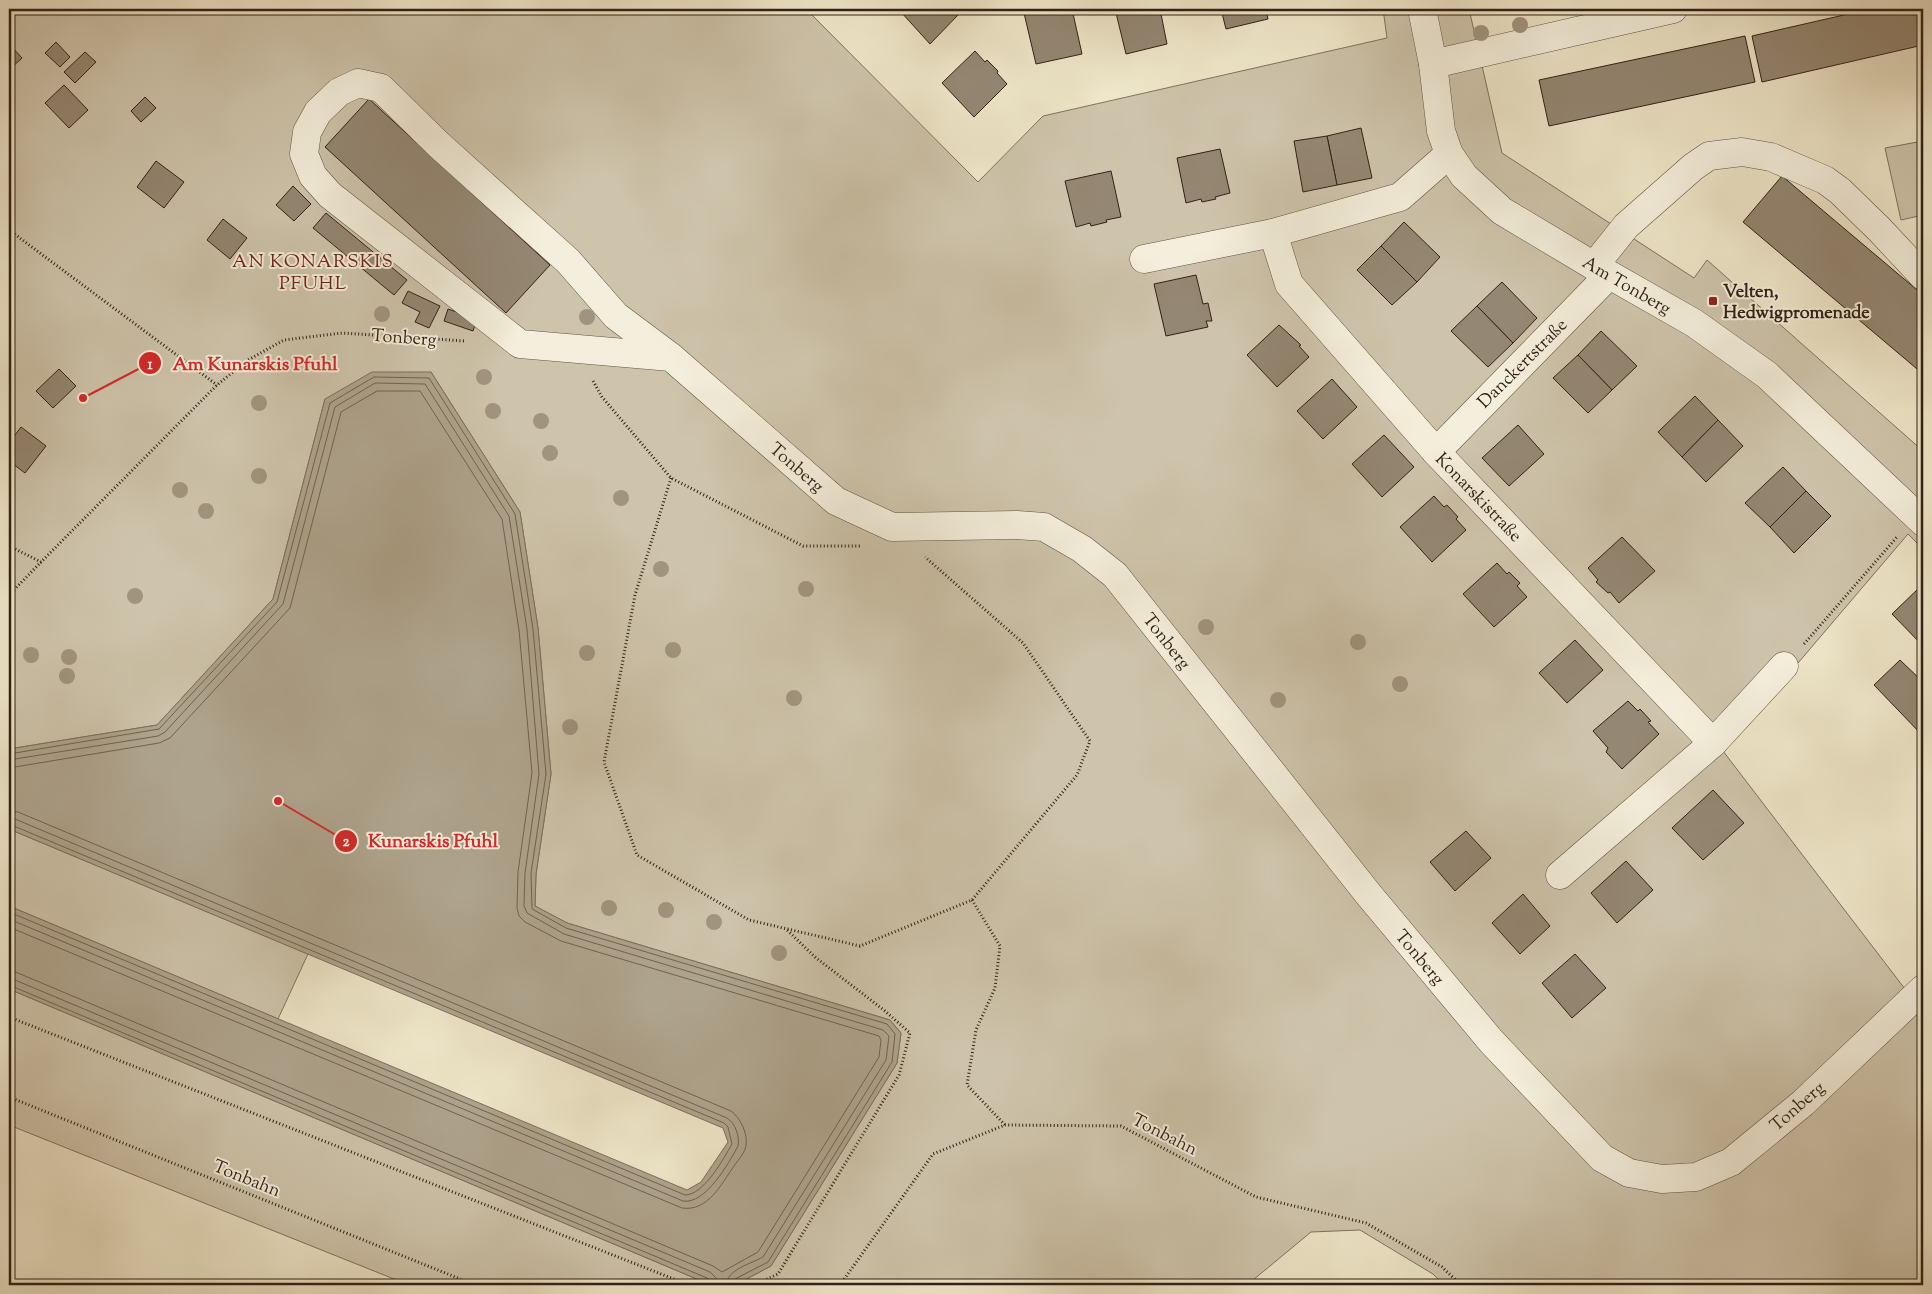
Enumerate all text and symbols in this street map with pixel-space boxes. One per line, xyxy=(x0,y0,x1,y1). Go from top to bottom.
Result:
district label: AN KONARSKIS PFUHL xyxy=(232,249,394,298)
street label: Am Tonberg xyxy=(1577,251,1675,323)
place label: Velten, Hedwigpromenade xyxy=(1723,280,1870,327)
marker: Velten, Hedwigpromenade xyxy=(1707,295,1719,307)
street label: Danckertstraße xyxy=(1473,314,1574,415)
street label: Tonberg xyxy=(370,324,437,354)
callout: Am Kunarskis Pfuhl xyxy=(137,346,348,380)
text: Am Kunarskis Pfuhl xyxy=(172,352,338,379)
text: 1 xyxy=(147,355,153,376)
street label: Tonberg xyxy=(763,437,829,500)
street label: Konarskistraße xyxy=(1428,448,1527,549)
street label: Tonberg xyxy=(1135,609,1196,676)
callout: Kunarskis Pfuhl xyxy=(333,824,508,858)
text: Kunarskis Pfuhl xyxy=(368,829,499,856)
text: 2 xyxy=(342,832,350,853)
street label: Tonberg xyxy=(1388,925,1449,992)
street label: Tonberg xyxy=(1765,1076,1832,1139)
street label: Tonbahn xyxy=(1127,1108,1202,1164)
street label: Tonbahn xyxy=(209,1155,284,1205)

